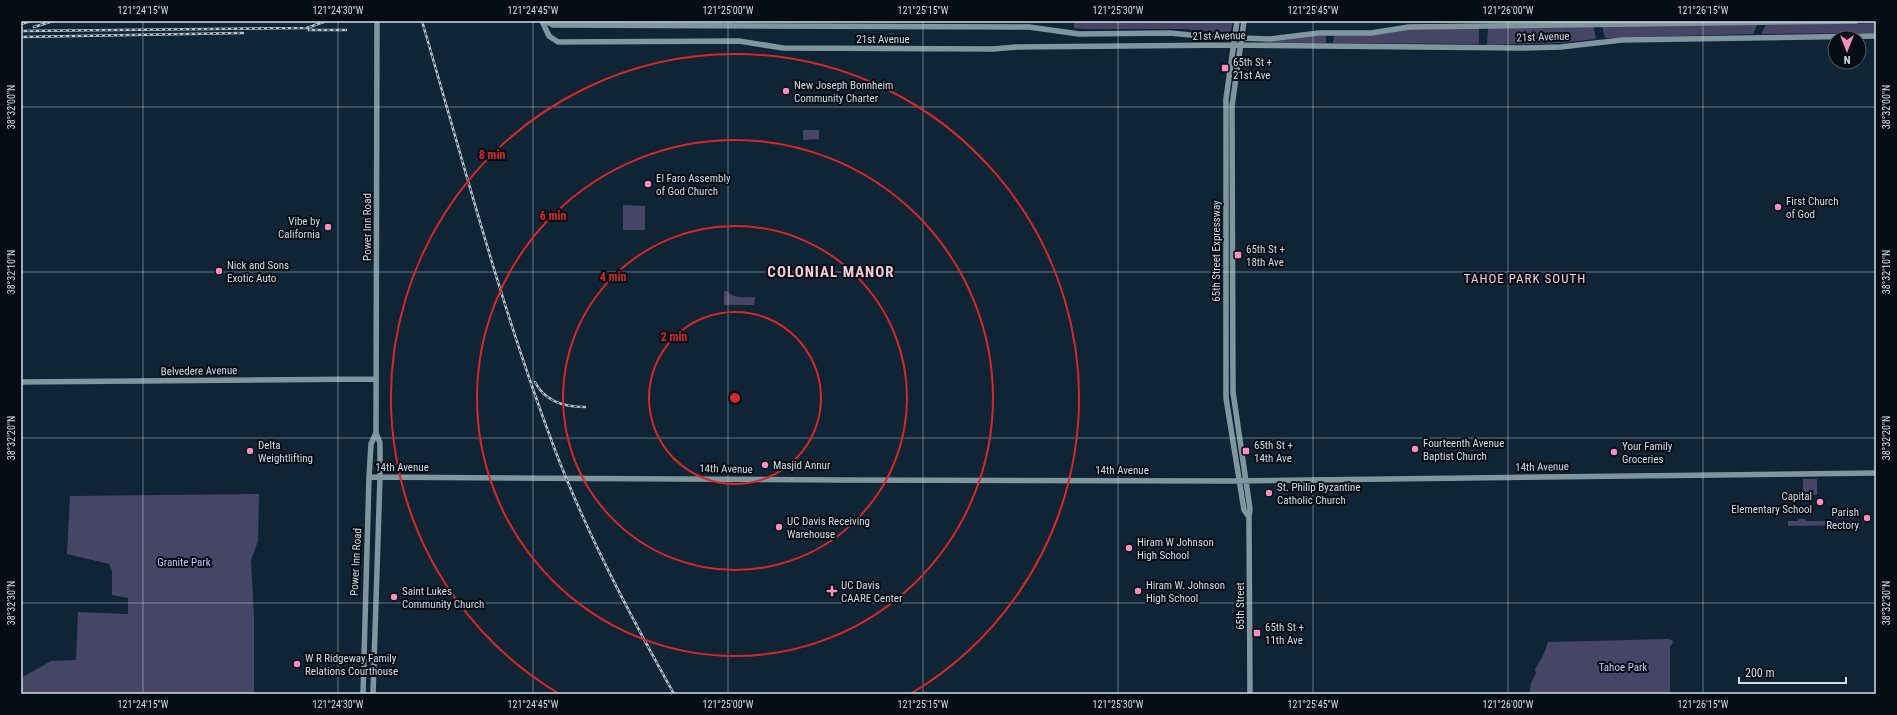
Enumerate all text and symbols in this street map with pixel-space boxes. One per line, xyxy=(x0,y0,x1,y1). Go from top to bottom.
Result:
text: 121°24'15"W xyxy=(118,5,169,16)
text: 121°24'30"W xyxy=(313,5,364,16)
text: 121°24'45"W xyxy=(508,5,559,16)
text: 121°25'00"W xyxy=(703,5,754,16)
text: 121°25'15"W xyxy=(898,5,949,16)
text: 121°25'30"W xyxy=(1093,5,1144,16)
text: 121°25'45"W xyxy=(1288,5,1339,16)
text: 121°26'00"W xyxy=(1483,5,1534,16)
text: 121°26'15"W xyxy=(1678,5,1729,16)
street label: 21st Avenue xyxy=(1192,29,1246,43)
street label: 21st Avenue xyxy=(1516,30,1570,44)
north arrow xyxy=(1827,30,1867,70)
street label: 21st Avenue xyxy=(856,33,910,46)
text: N xyxy=(1843,53,1850,66)
place label: 65th St + 21st Ave xyxy=(1233,56,1272,82)
marker: 65th St + 21st Ave xyxy=(1220,63,1230,73)
place label: New Joseph Bonnheim Community Charter xyxy=(794,79,893,105)
text: 38°32'00"N xyxy=(6,85,17,129)
text: 38°32'00"N xyxy=(1881,85,1892,129)
marker: New Joseph Bonnheim Community Charter xyxy=(781,86,791,96)
text: 8 min xyxy=(479,148,505,162)
place label: El Faro Assembly of God Church xyxy=(656,172,731,198)
marker: El Faro Assembly of God Church xyxy=(643,179,653,189)
street label: Power Inn Road xyxy=(361,193,374,261)
place label: First Church of God xyxy=(1786,195,1838,221)
street label: 65th Street Expressway xyxy=(1210,200,1223,302)
marker: First Church of God xyxy=(1773,202,1783,212)
text: 6 min xyxy=(540,209,566,223)
place label: Vibe by California xyxy=(278,215,320,241)
marker: Vibe by California xyxy=(323,222,333,232)
place label: 65th St + 18th Ave xyxy=(1246,243,1285,269)
text: 38°32'10"N xyxy=(6,250,17,294)
marker: 65th St + 18th Ave xyxy=(1233,250,1243,260)
text: 38°32'10"N xyxy=(1881,250,1892,294)
place label: Nick and Sons Exotic Auto xyxy=(227,259,289,285)
district label: COLONIAL MANOR xyxy=(767,263,895,281)
marker: Nick and Sons Exotic Auto xyxy=(214,266,224,276)
text: 4 min xyxy=(600,270,626,284)
district label: TAHOE PARK SOUTH xyxy=(1464,271,1586,286)
text: 2 min xyxy=(661,330,687,344)
street label: Belvedere Avenue xyxy=(161,364,237,378)
centre of rings xyxy=(728,391,742,405)
text: 38°32'20"N xyxy=(6,416,17,460)
text: 38°32'20"N xyxy=(1881,416,1892,460)
place label: Fourteenth Avenue Baptist Church xyxy=(1423,437,1504,463)
place label: Delta Weightlifting xyxy=(258,439,313,465)
place label: 65th St + 14th Ave xyxy=(1254,439,1293,465)
place label: Your Family Groceries xyxy=(1622,440,1673,466)
marker: Fourteenth Avenue Baptist Church xyxy=(1410,444,1420,454)
marker: Delta Weightlifting xyxy=(245,446,255,456)
marker: 65th St + 14th Ave xyxy=(1241,446,1251,456)
marker: Your Family Groceries xyxy=(1609,447,1619,457)
place label: Masjid Annur xyxy=(773,459,831,472)
marker: Masjid Annur xyxy=(760,460,770,470)
street label: 14th Avenue xyxy=(1515,460,1569,474)
street label: 14th Avenue xyxy=(375,461,429,474)
street label: 14th Avenue xyxy=(699,462,753,476)
street label: 14th Avenue xyxy=(1095,464,1149,477)
place label: St. Philip Byzantine Catholic Church xyxy=(1277,481,1361,507)
marker: St. Philip Byzantine Catholic Church xyxy=(1264,488,1274,498)
place label: Capital Elementary School xyxy=(1731,490,1812,516)
marker: Capital Elementary School xyxy=(1815,497,1825,507)
place label: Parish Rectory xyxy=(1826,506,1859,532)
marker: Parish Rectory xyxy=(1862,513,1872,523)
place label: UC Davis Receiving Warehouse xyxy=(787,515,870,541)
marker: UC Davis Receiving Warehouse xyxy=(774,522,784,532)
street label: Power Inn Road xyxy=(348,528,364,596)
place label: Hiram W Johnson High School xyxy=(1137,536,1214,562)
marker: Hiram W Johnson High School xyxy=(1124,543,1134,553)
park label: Granite Park xyxy=(157,556,211,569)
place label: UC Davis CAARE Center xyxy=(841,579,903,605)
place label: Hiram W. Johnson High School xyxy=(1146,579,1225,605)
text: 38°32'30"N xyxy=(6,581,17,625)
text: 38°32'30"N xyxy=(1881,581,1892,625)
street label: 65th Street xyxy=(1234,582,1247,630)
place label: Saint Lukes Community Church xyxy=(402,585,484,611)
marker: UC Davis CAARE Center xyxy=(826,585,838,597)
marker: Hiram W. Johnson High School xyxy=(1133,586,1143,596)
marker: Saint Lukes Community Church xyxy=(389,592,399,602)
place label: 65th St + 11th Ave xyxy=(1265,621,1304,647)
marker: 65th St + 11th Ave xyxy=(1252,628,1262,638)
place label: W R Ridgeway Family Relations Courthouse xyxy=(305,652,398,678)
marker: W R Ridgeway Family Relations Courthouse xyxy=(292,659,302,669)
scale bar xyxy=(1739,659,1846,685)
park label: Tahoe Park xyxy=(1599,661,1647,674)
text: 200 m xyxy=(1745,666,1775,680)
text: 121°24'15"W xyxy=(118,699,169,710)
text: 121°24'30"W xyxy=(313,699,364,710)
text: 121°24'45"W xyxy=(508,699,559,710)
text: 121°25'00"W xyxy=(703,699,754,710)
text: 121°25'15"W xyxy=(898,699,949,710)
text: 121°25'30"W xyxy=(1093,699,1144,710)
text: 121°25'45"W xyxy=(1288,699,1339,710)
text: 121°26'00"W xyxy=(1483,699,1534,710)
text: 121°26'15"W xyxy=(1678,699,1729,710)

